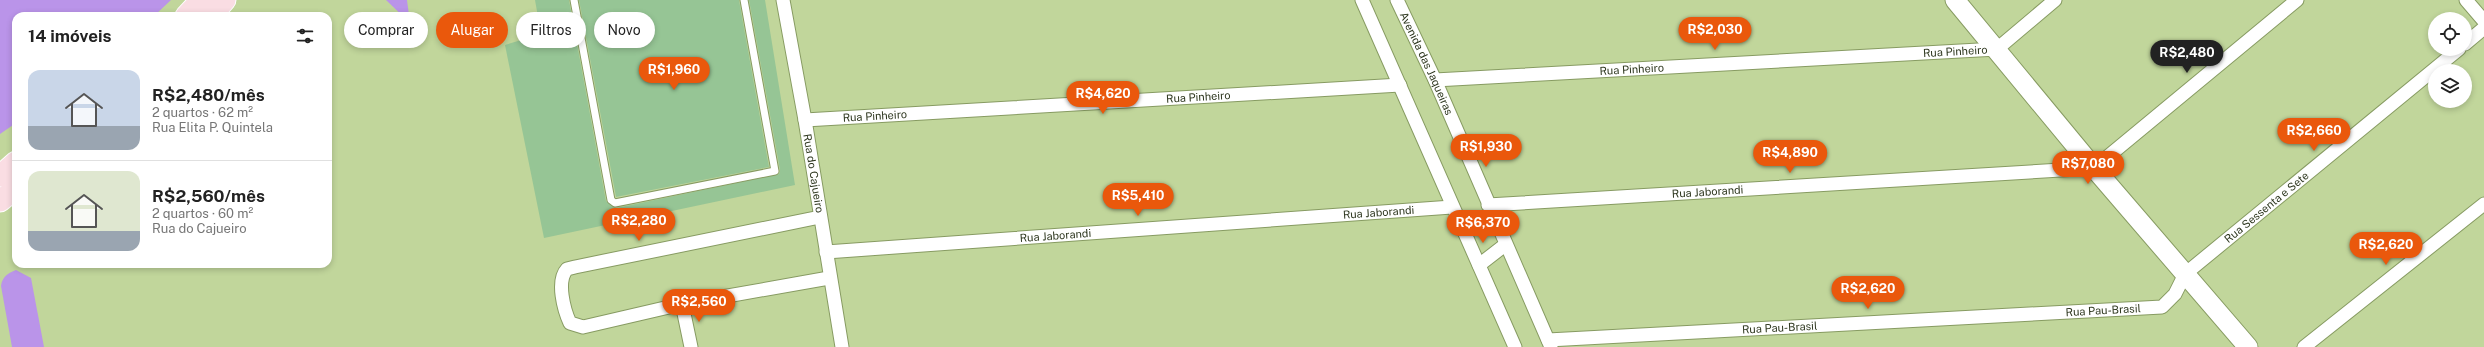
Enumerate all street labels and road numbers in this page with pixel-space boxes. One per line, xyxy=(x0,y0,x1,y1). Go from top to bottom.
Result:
street label: Avenida das Jaqueiras xyxy=(1398,10,1456,117)
street label: Rua Pinheiro xyxy=(1923,44,1988,59)
street label: Rua Pinheiro xyxy=(1599,61,1664,77)
street label: Rua Pinheiro xyxy=(1166,89,1231,105)
street label: Rua Pinheiro xyxy=(842,108,907,124)
street label: Rua do Cajueiro xyxy=(801,133,826,214)
street label: Rua Sessenta e Sete xyxy=(2222,169,2311,245)
street label: Rua Jaborandi xyxy=(1671,183,1744,200)
street label: Rua Jaborandi xyxy=(1342,204,1415,221)
street label: Rua Jaborandi xyxy=(1019,227,1092,244)
street label: Rua Pau-Brasil xyxy=(2065,302,2141,318)
street label: Rua Pau-Brasil xyxy=(1742,320,1818,336)

